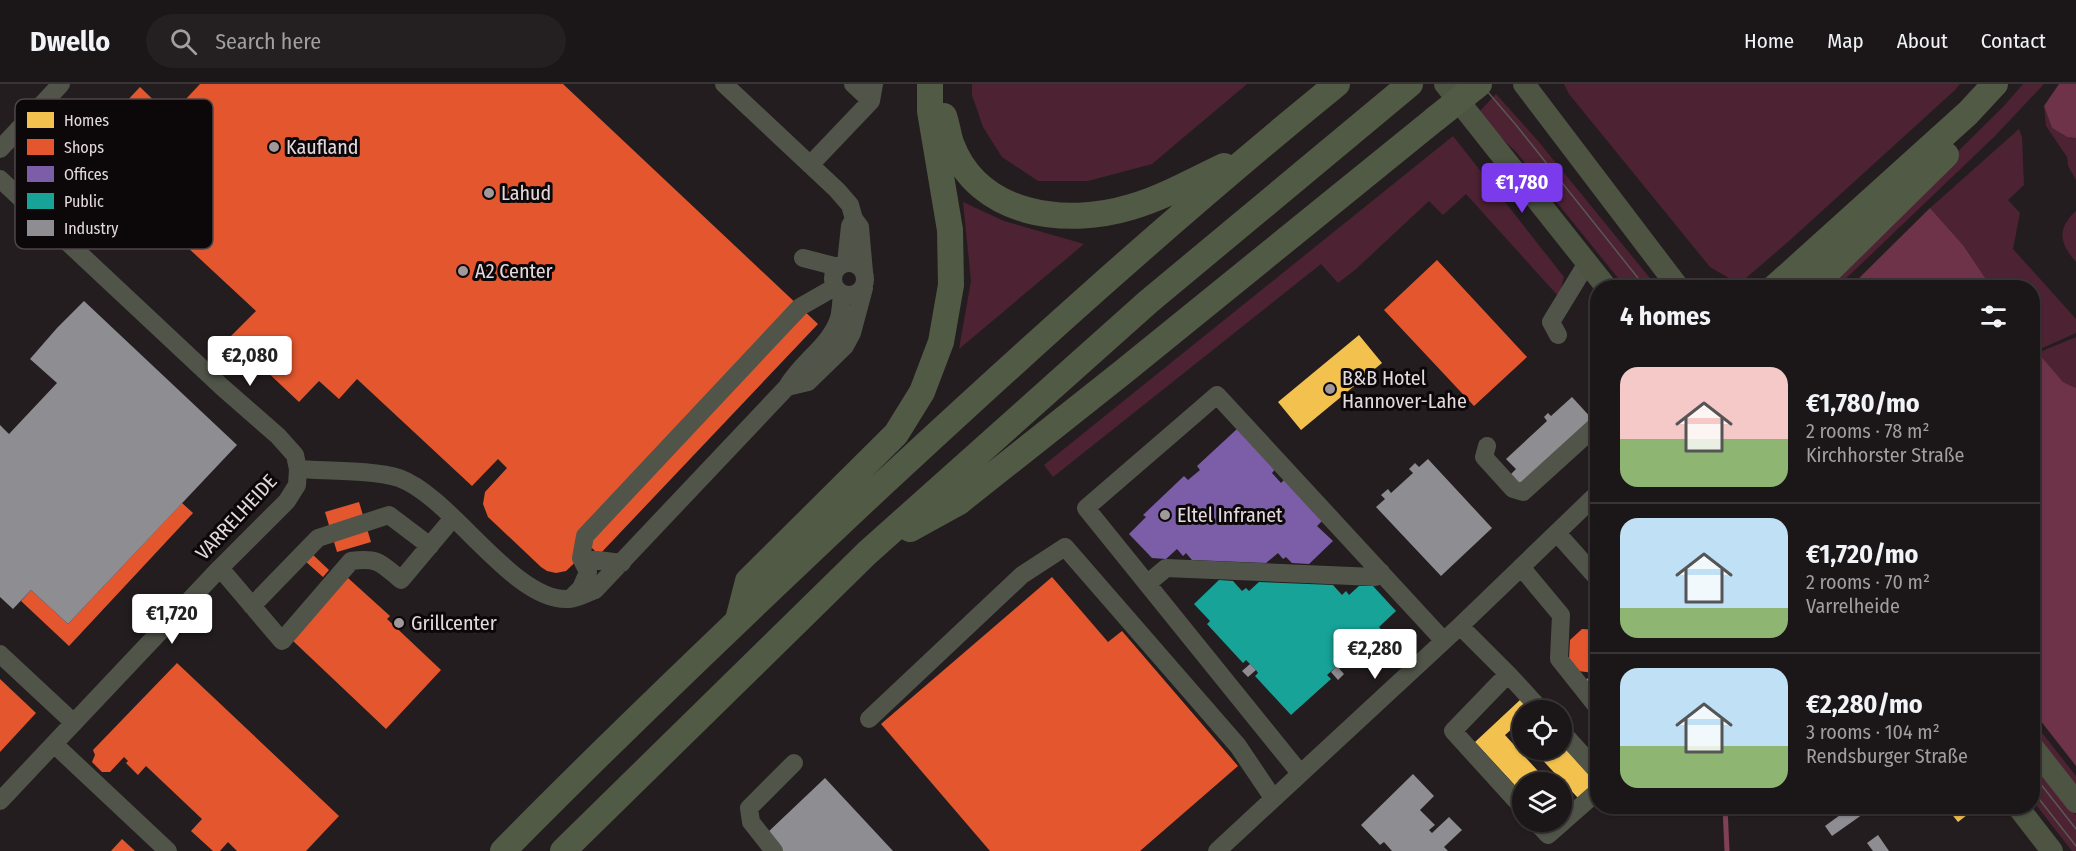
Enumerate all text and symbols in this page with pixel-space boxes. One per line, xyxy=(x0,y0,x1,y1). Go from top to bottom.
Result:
search box xyxy=(146,14,566,68)
text: Dwello xyxy=(30,25,110,58)
icon: search xyxy=(167,25,200,58)
text: Search here xyxy=(215,28,321,55)
text: Home xyxy=(1744,28,1794,54)
text: Map xyxy=(1827,28,1864,54)
text: About xyxy=(1897,28,1948,54)
text: Contact xyxy=(1981,28,2046,54)
legend xyxy=(15,99,213,249)
text: Homes xyxy=(64,111,109,130)
place label: Kaufland xyxy=(286,135,359,159)
text: Shops xyxy=(64,138,104,157)
marker: Kaufland xyxy=(267,140,281,154)
pin: €1,780 xyxy=(1473,163,1571,214)
text: Offices xyxy=(64,165,109,184)
text: €1,780 xyxy=(1496,170,1548,194)
place label: Lahud xyxy=(501,181,551,205)
marker: Lahud xyxy=(482,186,496,200)
text: Public xyxy=(64,192,104,211)
text: Industry xyxy=(64,219,119,238)
place label: A2 Center xyxy=(475,259,553,283)
marker: A2 Center xyxy=(456,264,470,278)
icon: filters xyxy=(1977,300,2010,333)
text: 4 homes xyxy=(1620,301,1711,332)
pin: €2,080 xyxy=(201,336,299,387)
text: €2,080 xyxy=(222,343,278,367)
place label: B&B Hotel Hannover-Lahe xyxy=(1342,366,1467,413)
marker: B&B Hotel Hannover-Lahe xyxy=(1323,382,1337,396)
text: €1,780/mo xyxy=(1806,388,1920,419)
icon: home xyxy=(1668,391,1740,463)
text: 2 rooms · 78 m² xyxy=(1806,419,1929,443)
text: Kirchhorster Straße xyxy=(1806,443,1964,467)
street label: VARRELHEIDE xyxy=(190,469,282,565)
place label: Eltel Infranet xyxy=(1177,503,1283,527)
marker: Eltel Infranet xyxy=(1158,508,1172,522)
text: €1,720/mo xyxy=(1806,539,1918,570)
icon: home xyxy=(1668,542,1740,614)
text: 2 rooms · 70 m² xyxy=(1806,570,1930,594)
pin: €1,720 xyxy=(123,594,221,645)
text: Varrelheide xyxy=(1806,594,1900,618)
text: €1,720 xyxy=(146,601,198,625)
place label: Grillcenter xyxy=(411,611,497,635)
marker: Grillcenter xyxy=(392,616,406,630)
pin: €2,280 xyxy=(1326,629,1424,680)
text: €2,280 xyxy=(1347,636,1403,660)
text: €2,280/mo xyxy=(1806,689,1923,720)
icon: home xyxy=(1668,692,1740,764)
map controls xyxy=(1512,700,1572,832)
button: locate xyxy=(1512,700,1572,760)
text: 3 rooms · 104 m² xyxy=(1806,720,1940,744)
text: Rendsburger Straße xyxy=(1806,744,1968,768)
button: layers xyxy=(1512,772,1572,832)

